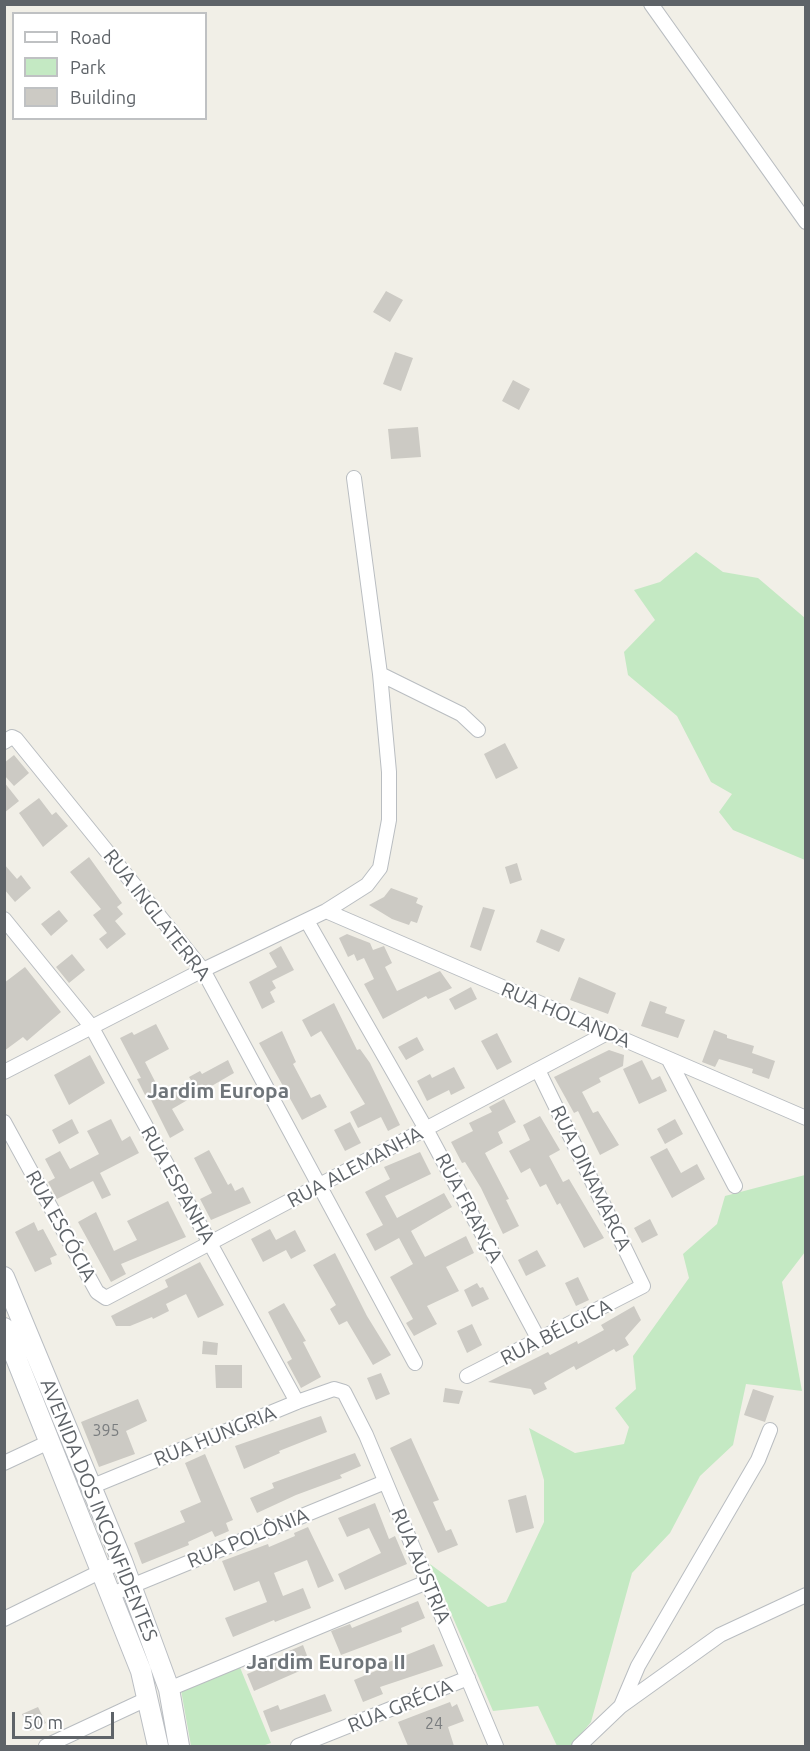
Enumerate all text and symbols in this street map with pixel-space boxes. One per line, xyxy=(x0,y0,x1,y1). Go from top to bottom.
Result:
legend xyxy=(12,12,207,120)
text: Road xyxy=(70,27,112,47)
text: Park xyxy=(70,57,106,77)
text: Building xyxy=(70,87,136,107)
street label: RUA INGLATERRA xyxy=(98,845,216,985)
street label: RUA HOLANDA xyxy=(498,977,634,1053)
district label: Jardim Europa xyxy=(147,1078,289,1104)
street label: RUA DINAMARCA xyxy=(545,1101,637,1255)
street label: RUA ALEMANHA xyxy=(283,1121,427,1213)
street label: RUA ESPANHA xyxy=(136,1122,220,1248)
street label: RUA FRANÇA xyxy=(430,1149,508,1267)
street label: RUA ESCÓCIA xyxy=(21,1166,101,1286)
street label: RUA BÉLGICA xyxy=(497,1294,615,1370)
street label: AVENIDA DOS INCONFIDENTES xyxy=(35,1375,163,1645)
street label: RUA HUNGRIA xyxy=(151,1401,279,1471)
house number: 395 xyxy=(92,1421,120,1441)
street label: RUA POLÔNIA xyxy=(184,1503,312,1573)
street label: RUA AUSTRIA xyxy=(386,1505,456,1627)
district label: Jardim Europa II xyxy=(246,1649,406,1675)
street label: RUA GRÉCIA xyxy=(344,1674,456,1738)
scale bar xyxy=(15,1700,117,1738)
text: 50 m xyxy=(23,1712,63,1732)
house number: 24 xyxy=(425,1714,443,1734)

